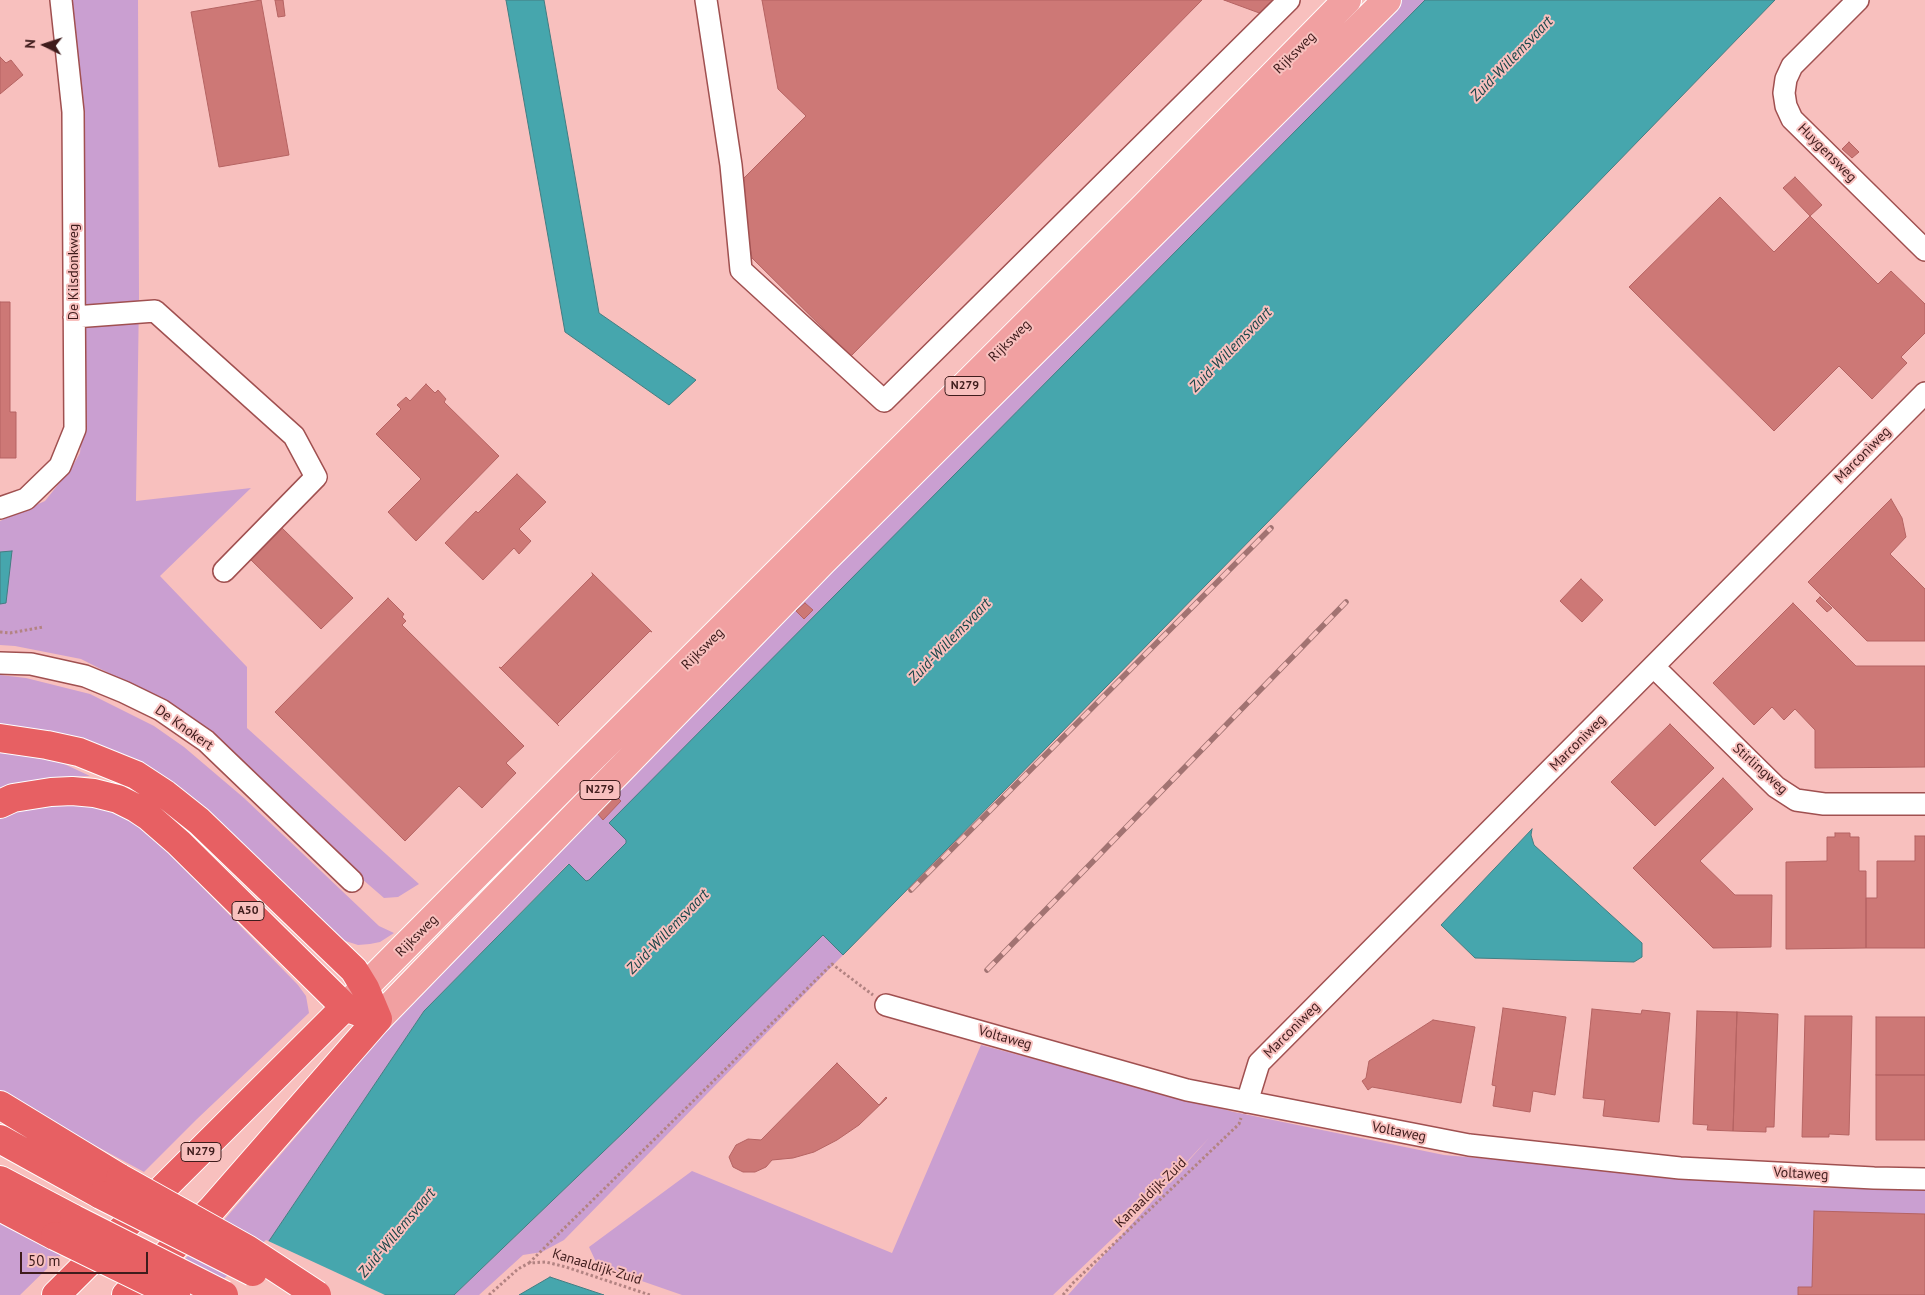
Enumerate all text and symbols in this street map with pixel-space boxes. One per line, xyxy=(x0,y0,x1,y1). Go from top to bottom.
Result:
water label: Zuid-Willemsvaart xyxy=(1467,13,1557,105)
north arrow xyxy=(20,20,70,70)
street label: Rijksweg xyxy=(1270,28,1320,78)
text: N xyxy=(21,39,39,49)
street label: Huygensweg xyxy=(1794,120,1860,186)
street label: De Kilsdonkweg xyxy=(66,224,82,320)
water label: Zuid-Willemsvaart xyxy=(1186,304,1276,396)
street label: Rijksweg xyxy=(985,316,1035,366)
road number: N279 xyxy=(945,376,985,396)
street label: Marconiweg xyxy=(1831,423,1895,487)
water label: Zuid-Willemsvaart xyxy=(905,595,995,687)
street label: Rijksweg xyxy=(678,624,728,674)
street label: De Knokert xyxy=(152,702,216,754)
street label: Marconiweg xyxy=(1546,711,1610,775)
street label: Stirlingweg xyxy=(1729,740,1791,798)
road number: N279 xyxy=(580,780,620,800)
water label: Zuid-Willemsvaart xyxy=(623,886,713,978)
road number: A50 xyxy=(232,901,264,920)
street label: Rijksweg xyxy=(392,911,442,961)
street label: Marconiweg xyxy=(1260,998,1324,1062)
street label: Voltaweg xyxy=(976,1022,1034,1054)
street label: Voltaweg xyxy=(1370,1119,1428,1145)
road number: N279 xyxy=(181,1142,221,1162)
street label: Kanaaldijk-Zuid xyxy=(1112,1155,1190,1231)
street label: Voltaweg xyxy=(1773,1164,1829,1184)
water label: Zuid-Willemsvaart xyxy=(354,1185,440,1281)
scale bar xyxy=(22,1242,150,1274)
street label: Kanaaldijk-Zuid xyxy=(550,1245,644,1289)
text: 50 m xyxy=(28,1251,61,1270)

